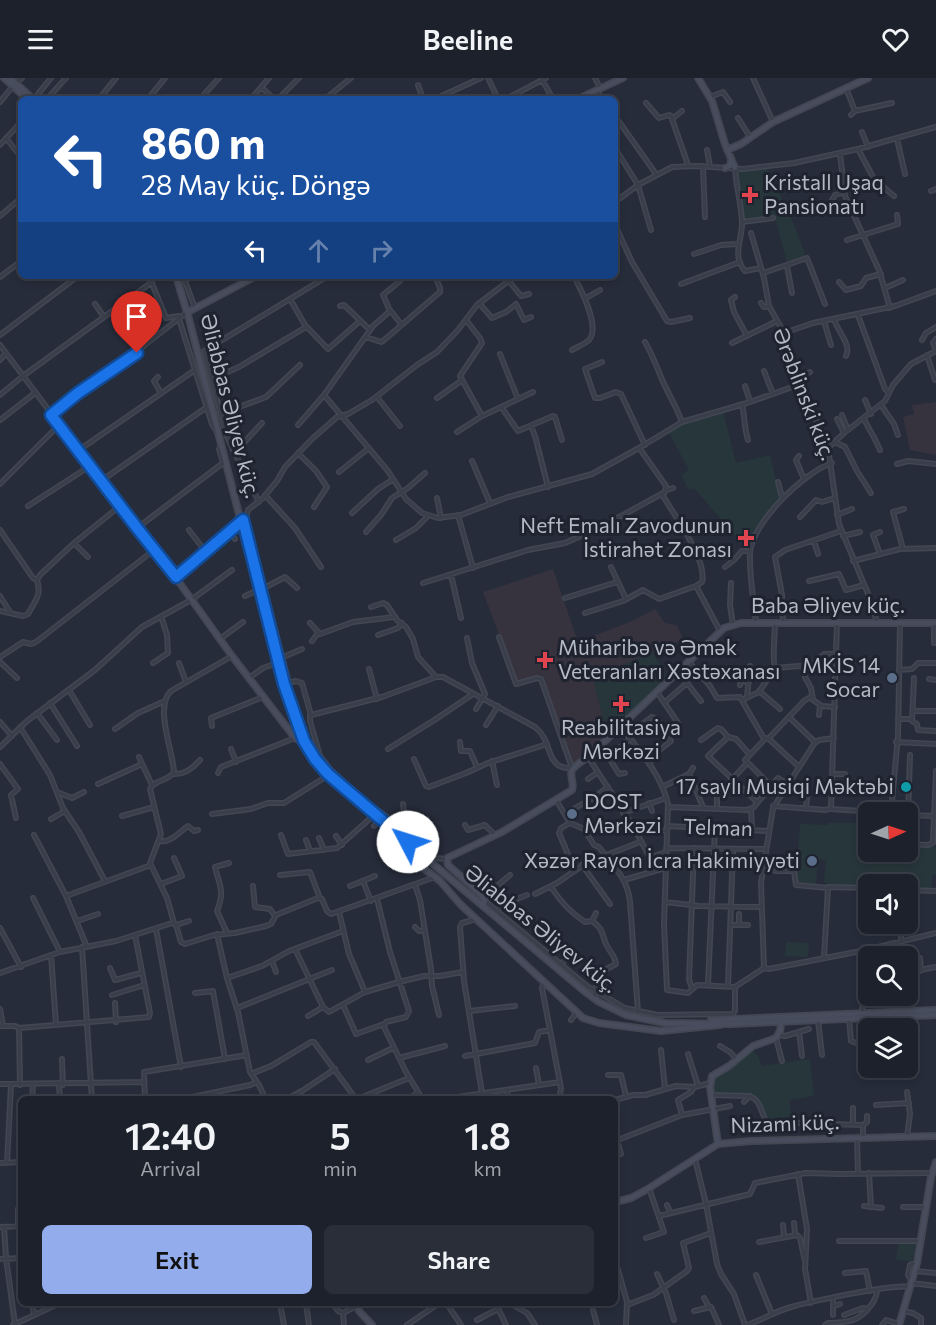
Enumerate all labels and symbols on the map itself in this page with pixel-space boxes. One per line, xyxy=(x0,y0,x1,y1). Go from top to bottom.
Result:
place label: Kristall Uşaq Pansionatı xyxy=(764,169,884,218)
marker: Kristall Uşaq Pansionatı xyxy=(741,186,759,204)
pin xyxy=(111,291,162,353)
street label: Əliabbas Əliyev küç. xyxy=(196,311,267,501)
street label: Ərəblinski küç. xyxy=(769,324,842,463)
place label: Neft Emalı Zavodunun İstirahət Zonası xyxy=(520,512,732,561)
marker: Neft Emalı Zavodunun İstirahət Zonası xyxy=(737,529,755,547)
street label: Baba Əliyev küç. xyxy=(751,592,905,617)
place label: Müharibə və Əmək Veteranları Xəstəxanası xyxy=(558,634,781,683)
marker: Müharibə və Əmək Veteranları Xəstəxanası xyxy=(536,651,554,669)
place label: MKİS 14 Socar xyxy=(802,652,880,701)
marker: MKİS 14 Socar xyxy=(885,671,899,685)
marker: Reabilitasiya Mərkəzi xyxy=(612,695,630,713)
place label: Reabilitasiya Mərkəzi xyxy=(561,714,681,763)
place label: 17 saylı Musiqi Məktəbi xyxy=(676,773,894,798)
marker: 17 saylı Musiqi Məktəbi xyxy=(899,780,913,794)
place label: DOST Mərkəzi xyxy=(584,788,662,837)
north arrow xyxy=(858,802,918,862)
marker: DOST Mərkəzi xyxy=(565,807,579,821)
position arrow xyxy=(376,810,440,874)
street label: Telman xyxy=(683,813,753,840)
place label: Xəzər Rayon İcra Hakimiyyəti xyxy=(524,847,800,872)
marker: Xəzər Rayon İcra Hakimiyyəti xyxy=(805,854,819,868)
street label: Əliabbas Əliyev küç. xyxy=(460,858,623,997)
street label: Nizami küç. xyxy=(730,1108,840,1137)

